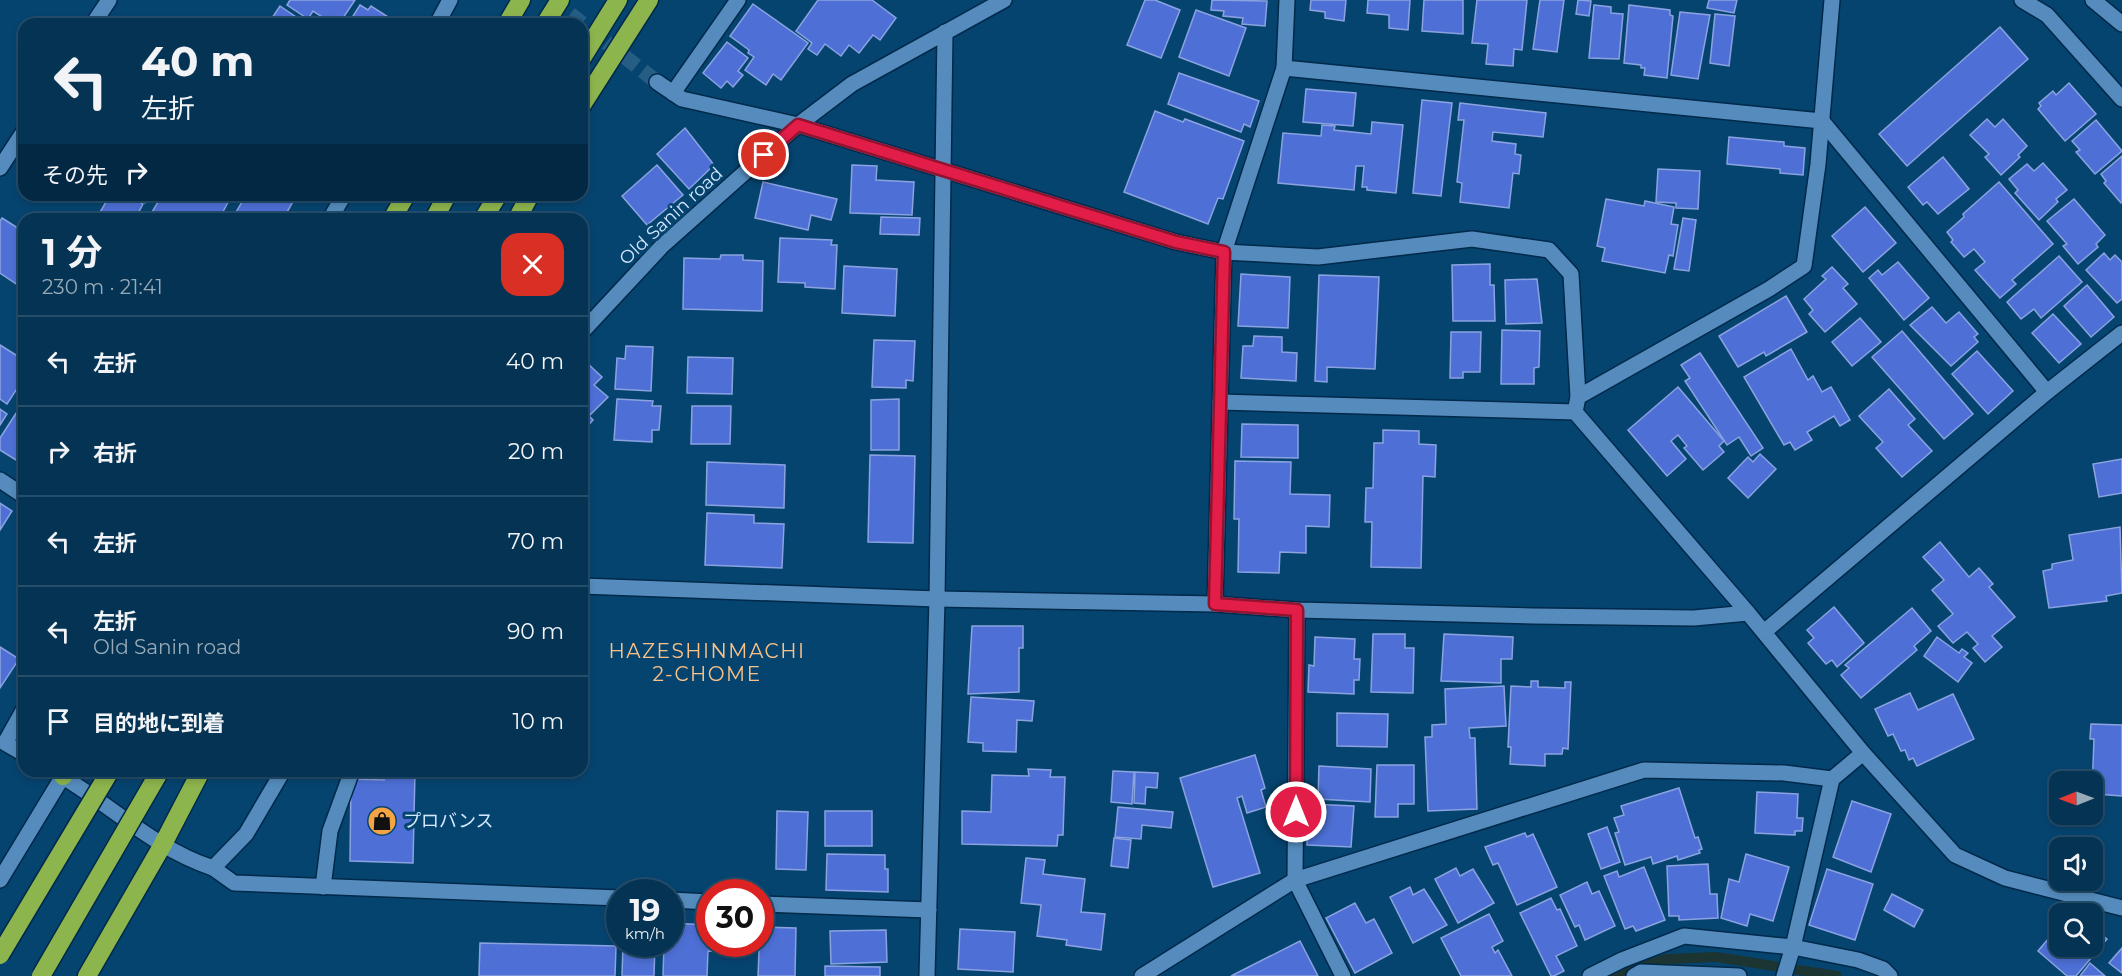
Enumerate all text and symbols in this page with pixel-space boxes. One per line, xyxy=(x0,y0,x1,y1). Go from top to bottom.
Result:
text: 40 m xyxy=(141,35,254,87)
icon: left xyxy=(42,42,120,120)
text: 左折 xyxy=(141,92,195,125)
pin xyxy=(738,129,789,180)
icon: arrive xyxy=(747,138,780,171)
icon: right xyxy=(120,156,153,189)
text: その先 xyxy=(42,162,108,189)
street label: Old Sanin road xyxy=(615,162,727,270)
text: 1 分 xyxy=(42,230,102,274)
button: close xyxy=(501,233,564,296)
text: 230 m · 21:41 xyxy=(42,275,163,299)
icon: left xyxy=(42,345,75,378)
text: 40 m xyxy=(506,348,564,375)
text: 左折 xyxy=(93,350,137,377)
icon: right xyxy=(42,435,75,468)
text: 20 m xyxy=(508,438,564,465)
text: 右折 xyxy=(93,440,137,467)
icon: left xyxy=(42,525,75,558)
text: 70 m xyxy=(508,528,564,555)
text: 左折 xyxy=(93,530,137,557)
text: 左折 xyxy=(93,608,137,635)
icon: left xyxy=(42,615,75,648)
text: 90 m xyxy=(507,618,564,645)
text: Old Sanin road xyxy=(93,635,241,659)
district label: HAZESHINMACHI 2-CHOME xyxy=(608,639,806,686)
icon: arrive xyxy=(42,705,75,738)
text: 10 m xyxy=(512,708,564,735)
text: 目的地に到着 xyxy=(93,710,225,737)
north arrow xyxy=(2049,771,2103,825)
map controls xyxy=(2049,771,2103,957)
position arrow xyxy=(1264,780,1328,844)
shop icon: プロバンス xyxy=(366,805,398,837)
place label: プロバンス xyxy=(403,810,494,832)
button: sound xyxy=(2049,837,2103,891)
speed limit sign: 30 xyxy=(696,879,774,957)
text: 19 xyxy=(630,892,660,929)
button: search xyxy=(2049,903,2103,957)
text: km/h xyxy=(625,924,665,943)

